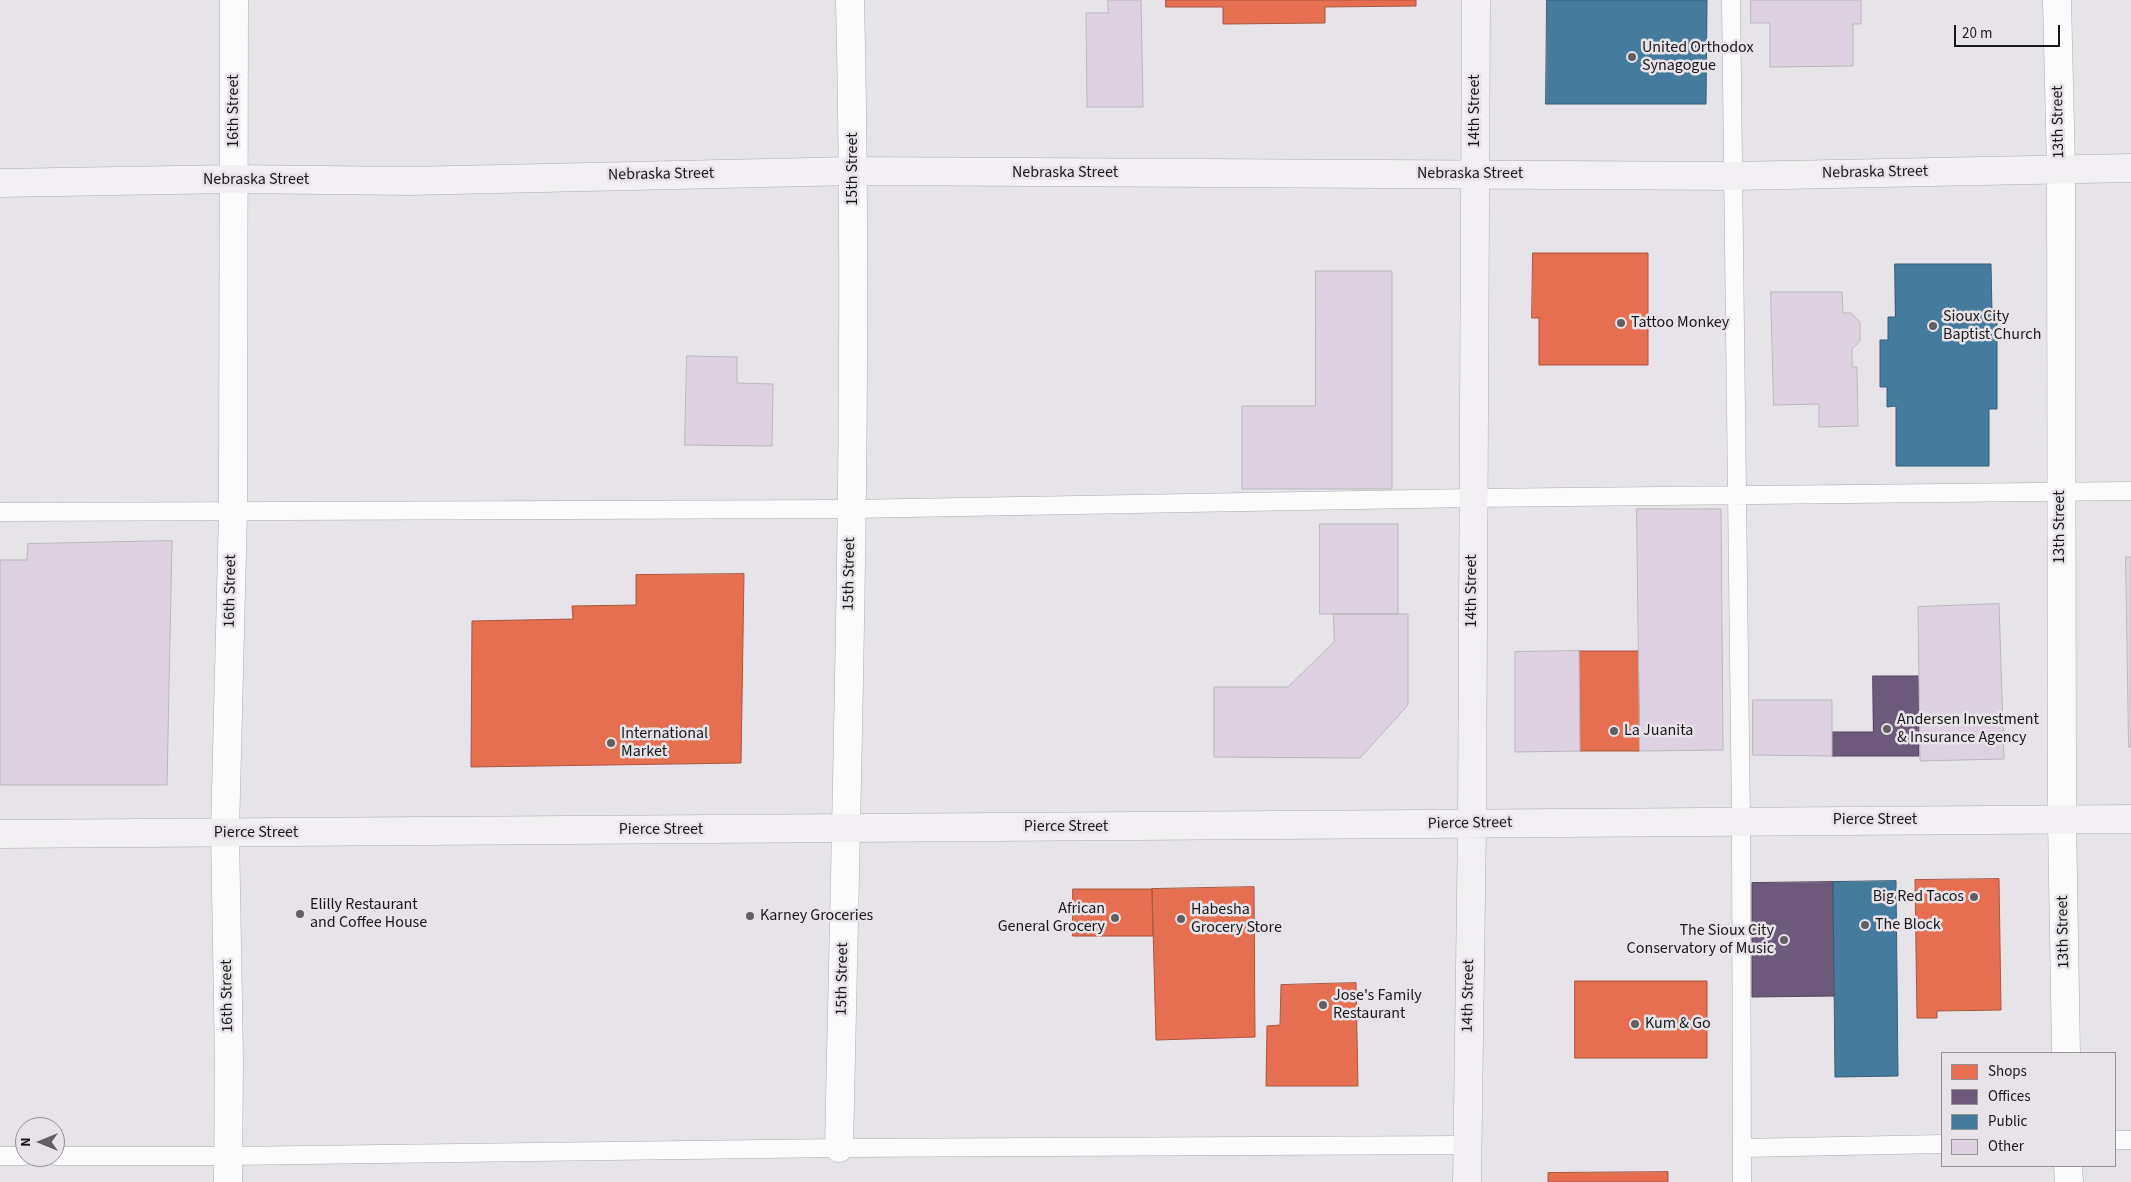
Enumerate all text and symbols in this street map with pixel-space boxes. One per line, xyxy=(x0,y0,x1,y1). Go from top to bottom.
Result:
scale bar xyxy=(1956,15,2062,47)
text: 20 m xyxy=(1962,23,1992,44)
place label: United Orthodox Synagogue xyxy=(1642,38,1754,76)
marker: United Orthodox Synagogue xyxy=(1626,51,1638,63)
street label: 16th Street xyxy=(224,74,244,148)
street label: 14th Street xyxy=(1465,74,1485,148)
street label: 13th Street xyxy=(2049,85,2069,159)
street label: 15th Street xyxy=(843,132,863,206)
street label: Nebraska Street xyxy=(1822,162,1928,184)
street label: Nebraska Street xyxy=(1012,163,1118,183)
street label: Nebraska Street xyxy=(608,164,714,186)
street label: Nebraska Street xyxy=(1417,164,1523,184)
street label: Nebraska Street xyxy=(203,170,309,190)
place label: Sioux City Baptist Church xyxy=(1943,307,2041,345)
place label: Tattoo Monkey xyxy=(1631,313,1729,333)
marker: Tattoo Monkey xyxy=(1615,317,1627,329)
marker: Sioux City Baptist Church xyxy=(1927,320,1939,332)
street label: 13th Street xyxy=(2050,490,2070,564)
street label: 15th Street xyxy=(840,537,860,611)
street label: 16th Street xyxy=(221,554,241,628)
street label: 14th Street xyxy=(1462,554,1482,628)
place label: Andersen Investment & Insurance Agency xyxy=(1897,710,2039,748)
place label: La Juanita xyxy=(1624,721,1693,741)
marker: Andersen Investment & Insurance Agency xyxy=(1881,723,1893,735)
place label: International Market xyxy=(621,724,708,762)
marker: La Juanita xyxy=(1608,725,1620,737)
marker: International Market xyxy=(605,737,617,749)
street label: Pierce Street xyxy=(1833,810,1917,830)
street label: Pierce Street xyxy=(1428,814,1512,834)
street label: Pierce Street xyxy=(1024,817,1108,837)
street label: Pierce Street xyxy=(619,820,703,840)
street label: Pierce Street xyxy=(214,823,298,843)
place label: Big Red Tacos xyxy=(1873,887,1964,907)
marker: Big Red Tacos xyxy=(1968,891,1980,903)
place label: Elilly Restaurant and Coffee House xyxy=(310,895,427,933)
street label: 13th Street xyxy=(2054,895,2074,969)
place label: African General Grocery xyxy=(998,899,1105,937)
place label: Habesha Grocery Store xyxy=(1191,900,1282,938)
place label: Karney Groceries xyxy=(760,906,873,926)
marker: Elilly Restaurant and Coffee House xyxy=(294,908,306,920)
marker: Karney Groceries xyxy=(744,910,756,922)
marker: African General Grocery xyxy=(1109,912,1121,924)
marker: Habesha Grocery Store xyxy=(1175,913,1187,925)
place label: The Block xyxy=(1875,915,1941,935)
marker: The Block xyxy=(1859,919,1871,931)
place label: The Sioux City Conservatory of Music xyxy=(1627,921,1774,959)
marker: The Sioux City Conservatory of Music xyxy=(1778,934,1790,946)
street label: 15th Street xyxy=(833,942,853,1016)
street label: 16th Street xyxy=(218,959,238,1033)
street label: 14th Street xyxy=(1459,959,1479,1033)
place label: Jose's Family Restaurant xyxy=(1333,986,1422,1024)
marker: Jose's Family Restaurant xyxy=(1317,999,1329,1011)
place label: Kum & Go xyxy=(1645,1014,1711,1034)
marker: Kum & Go xyxy=(1629,1018,1641,1030)
legend xyxy=(1941,1052,2116,1167)
text: Shops xyxy=(1988,1061,2027,1082)
text: Offices xyxy=(1988,1086,2031,1107)
text: Public xyxy=(1988,1111,2027,1132)
north arrow xyxy=(15,1117,65,1167)
text: Other xyxy=(1988,1136,2024,1157)
text: N xyxy=(16,1137,36,1147)

